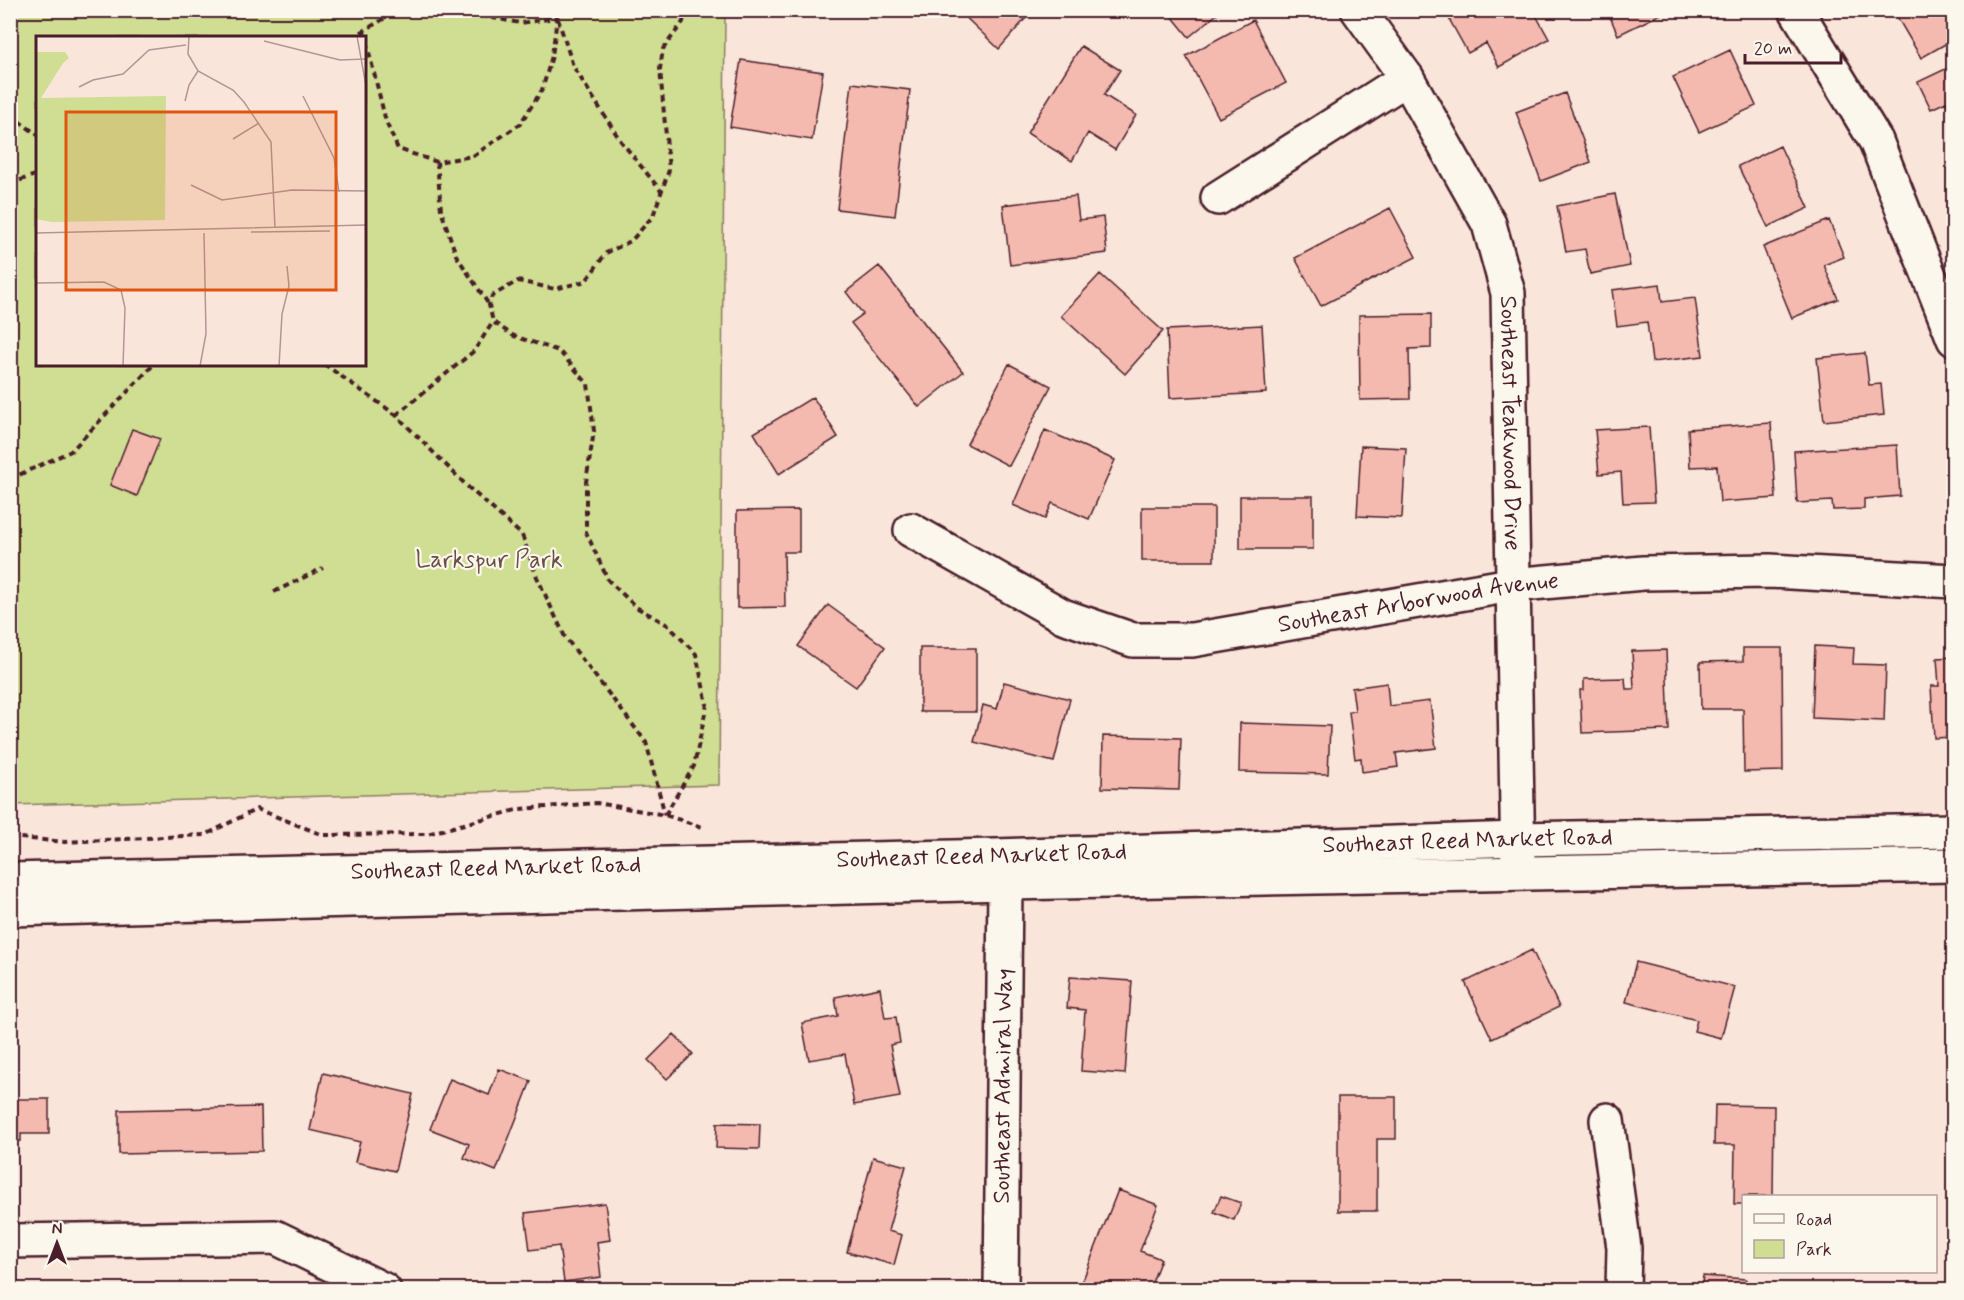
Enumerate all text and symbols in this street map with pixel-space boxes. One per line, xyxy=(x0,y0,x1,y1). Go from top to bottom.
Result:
scale bar xyxy=(1745,27,1841,65)
inset map xyxy=(36,36,366,366)
text: 20 m xyxy=(1754,37,1792,61)
street label: Southeast Teakwood Drive xyxy=(1493,295,1528,551)
park label: Larkspur Park xyxy=(415,545,563,576)
street label: Southeast Arborwood Avenue xyxy=(1275,565,1560,640)
street label: Southeast Reed Market Road xyxy=(1322,822,1613,861)
street label: Southeast Reed Market Road xyxy=(836,836,1127,875)
street label: Southeast Reed Market Road xyxy=(350,849,641,887)
street label: Southeast Admiral Way xyxy=(986,968,1020,1204)
legend xyxy=(1742,1195,1937,1273)
text: Road xyxy=(1796,1208,1832,1232)
north arrow xyxy=(27,1213,87,1273)
text: N xyxy=(52,1219,62,1240)
text: Park xyxy=(1796,1238,1832,1262)

